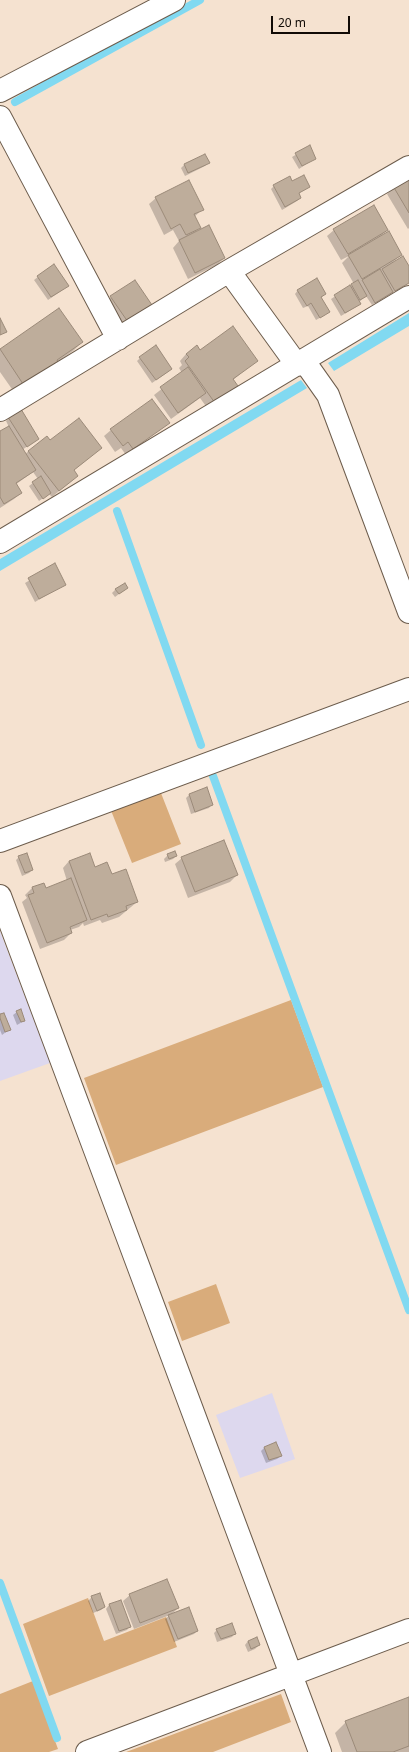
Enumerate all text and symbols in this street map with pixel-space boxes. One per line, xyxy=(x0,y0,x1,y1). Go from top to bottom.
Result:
scale bar xyxy=(273,8,352,34)
text: 20 m xyxy=(278,14,306,31)

